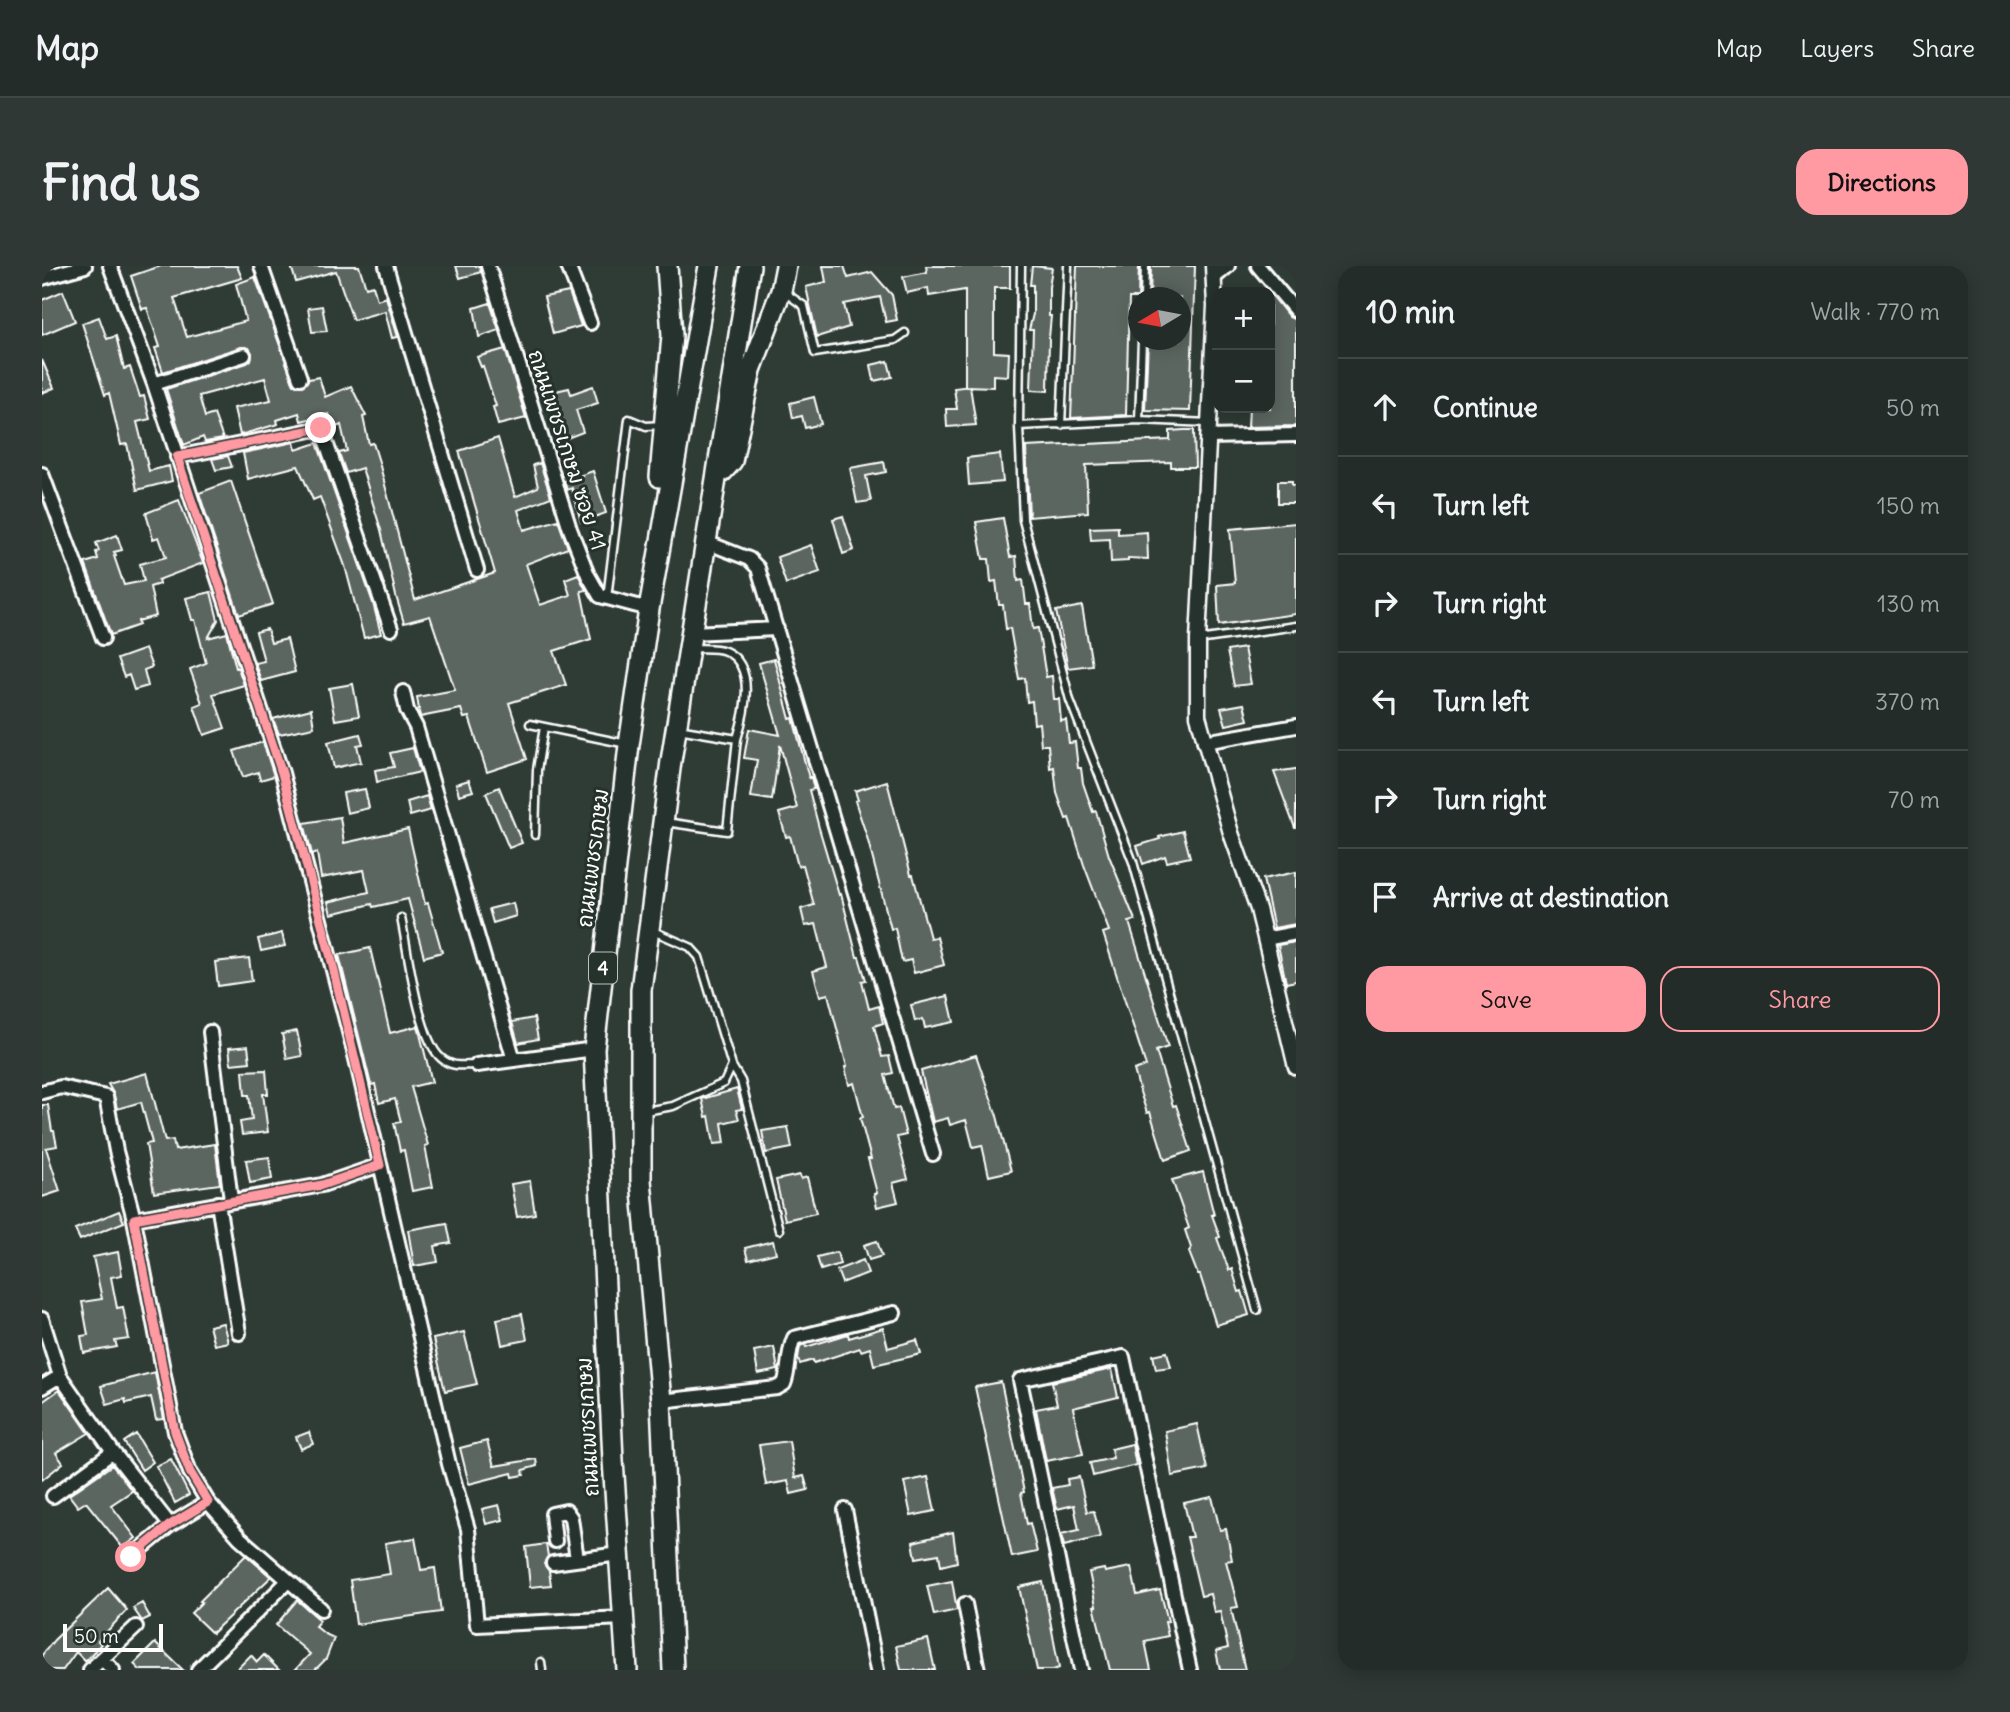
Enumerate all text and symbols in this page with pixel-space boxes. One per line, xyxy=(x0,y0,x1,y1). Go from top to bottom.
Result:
text: Map xyxy=(35,27,99,69)
text: Map xyxy=(1716,33,1762,63)
text: Layers xyxy=(1800,33,1874,63)
text: Share xyxy=(1912,33,1975,63)
button: Directions xyxy=(1796,149,1968,215)
text: Find us xyxy=(42,152,200,213)
north arrow xyxy=(1128,287,1191,350)
map controls xyxy=(1212,287,1275,413)
button: + xyxy=(1212,287,1275,350)
text: 10 min xyxy=(1366,293,1455,331)
text: Walk · 770 m xyxy=(1810,297,1940,326)
street label: ถนนเพชรเกษม ซอย 41 xyxy=(522,346,613,553)
button: − xyxy=(1212,350,1275,413)
icon: ahead xyxy=(1366,388,1404,426)
text: Continue xyxy=(1433,391,1538,424)
text: 50 m xyxy=(1886,393,1940,422)
route end xyxy=(305,412,336,443)
icon: left xyxy=(1366,486,1404,524)
text: Turn left xyxy=(1433,489,1529,522)
text: 150 m xyxy=(1877,491,1940,520)
icon: right xyxy=(1366,584,1404,622)
text: Turn right xyxy=(1433,587,1546,620)
text: 130 m xyxy=(1877,589,1940,618)
icon: left xyxy=(1366,682,1404,720)
text: Turn left xyxy=(1433,685,1529,718)
text: 370 m xyxy=(1875,687,1940,716)
icon: right xyxy=(1366,780,1404,818)
text: Turn right xyxy=(1433,783,1546,816)
text: 70 m xyxy=(1888,785,1940,814)
street label: ถนนเพชรเกษม xyxy=(571,787,614,929)
icon: arrive xyxy=(1366,878,1404,916)
text: Arrive at destination xyxy=(1433,881,1669,914)
road number: 4 xyxy=(589,953,617,984)
button: Save xyxy=(1366,966,1646,1032)
button: Share xyxy=(1660,966,1940,1032)
street label: ถนนเพชรเกษม xyxy=(570,1357,605,1497)
route start xyxy=(115,1541,146,1572)
scale bar xyxy=(63,1621,163,1653)
text: 50 m xyxy=(74,1624,119,1648)

